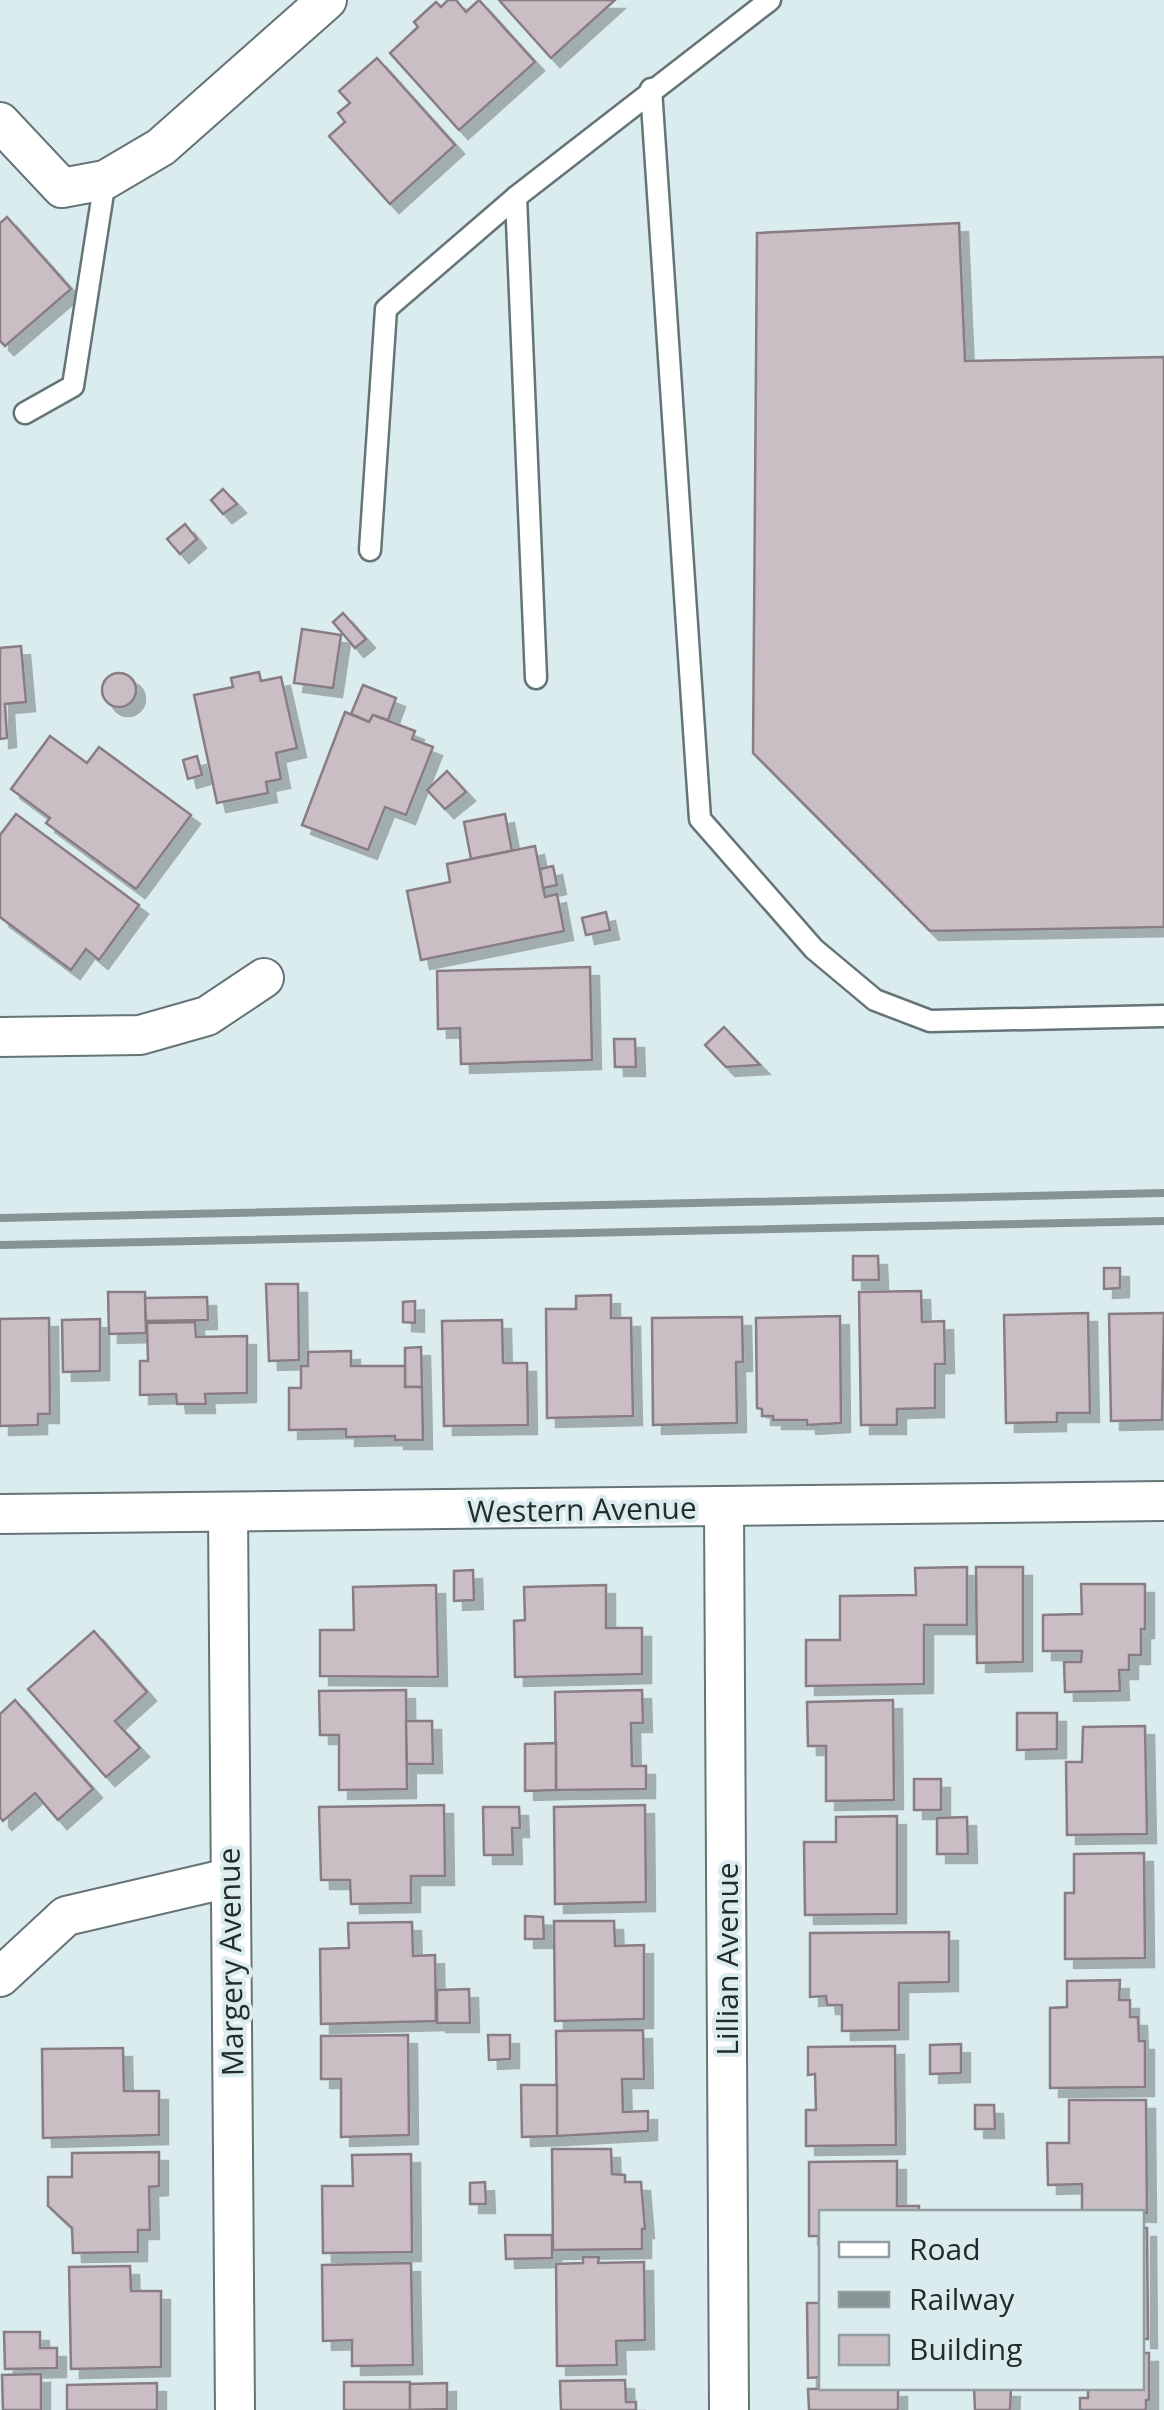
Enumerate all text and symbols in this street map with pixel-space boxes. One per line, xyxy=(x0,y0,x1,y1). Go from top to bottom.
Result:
street label: Western Avenue xyxy=(467,1487,697,1531)
street label: Margery Avenue xyxy=(208,1847,252,2077)
street label: Lillian Avenue xyxy=(706,1862,747,2056)
legend xyxy=(819,2210,1144,2390)
text: Road xyxy=(909,2228,981,2269)
text: Railway xyxy=(909,2278,1015,2319)
text: Building xyxy=(909,2328,1023,2369)

